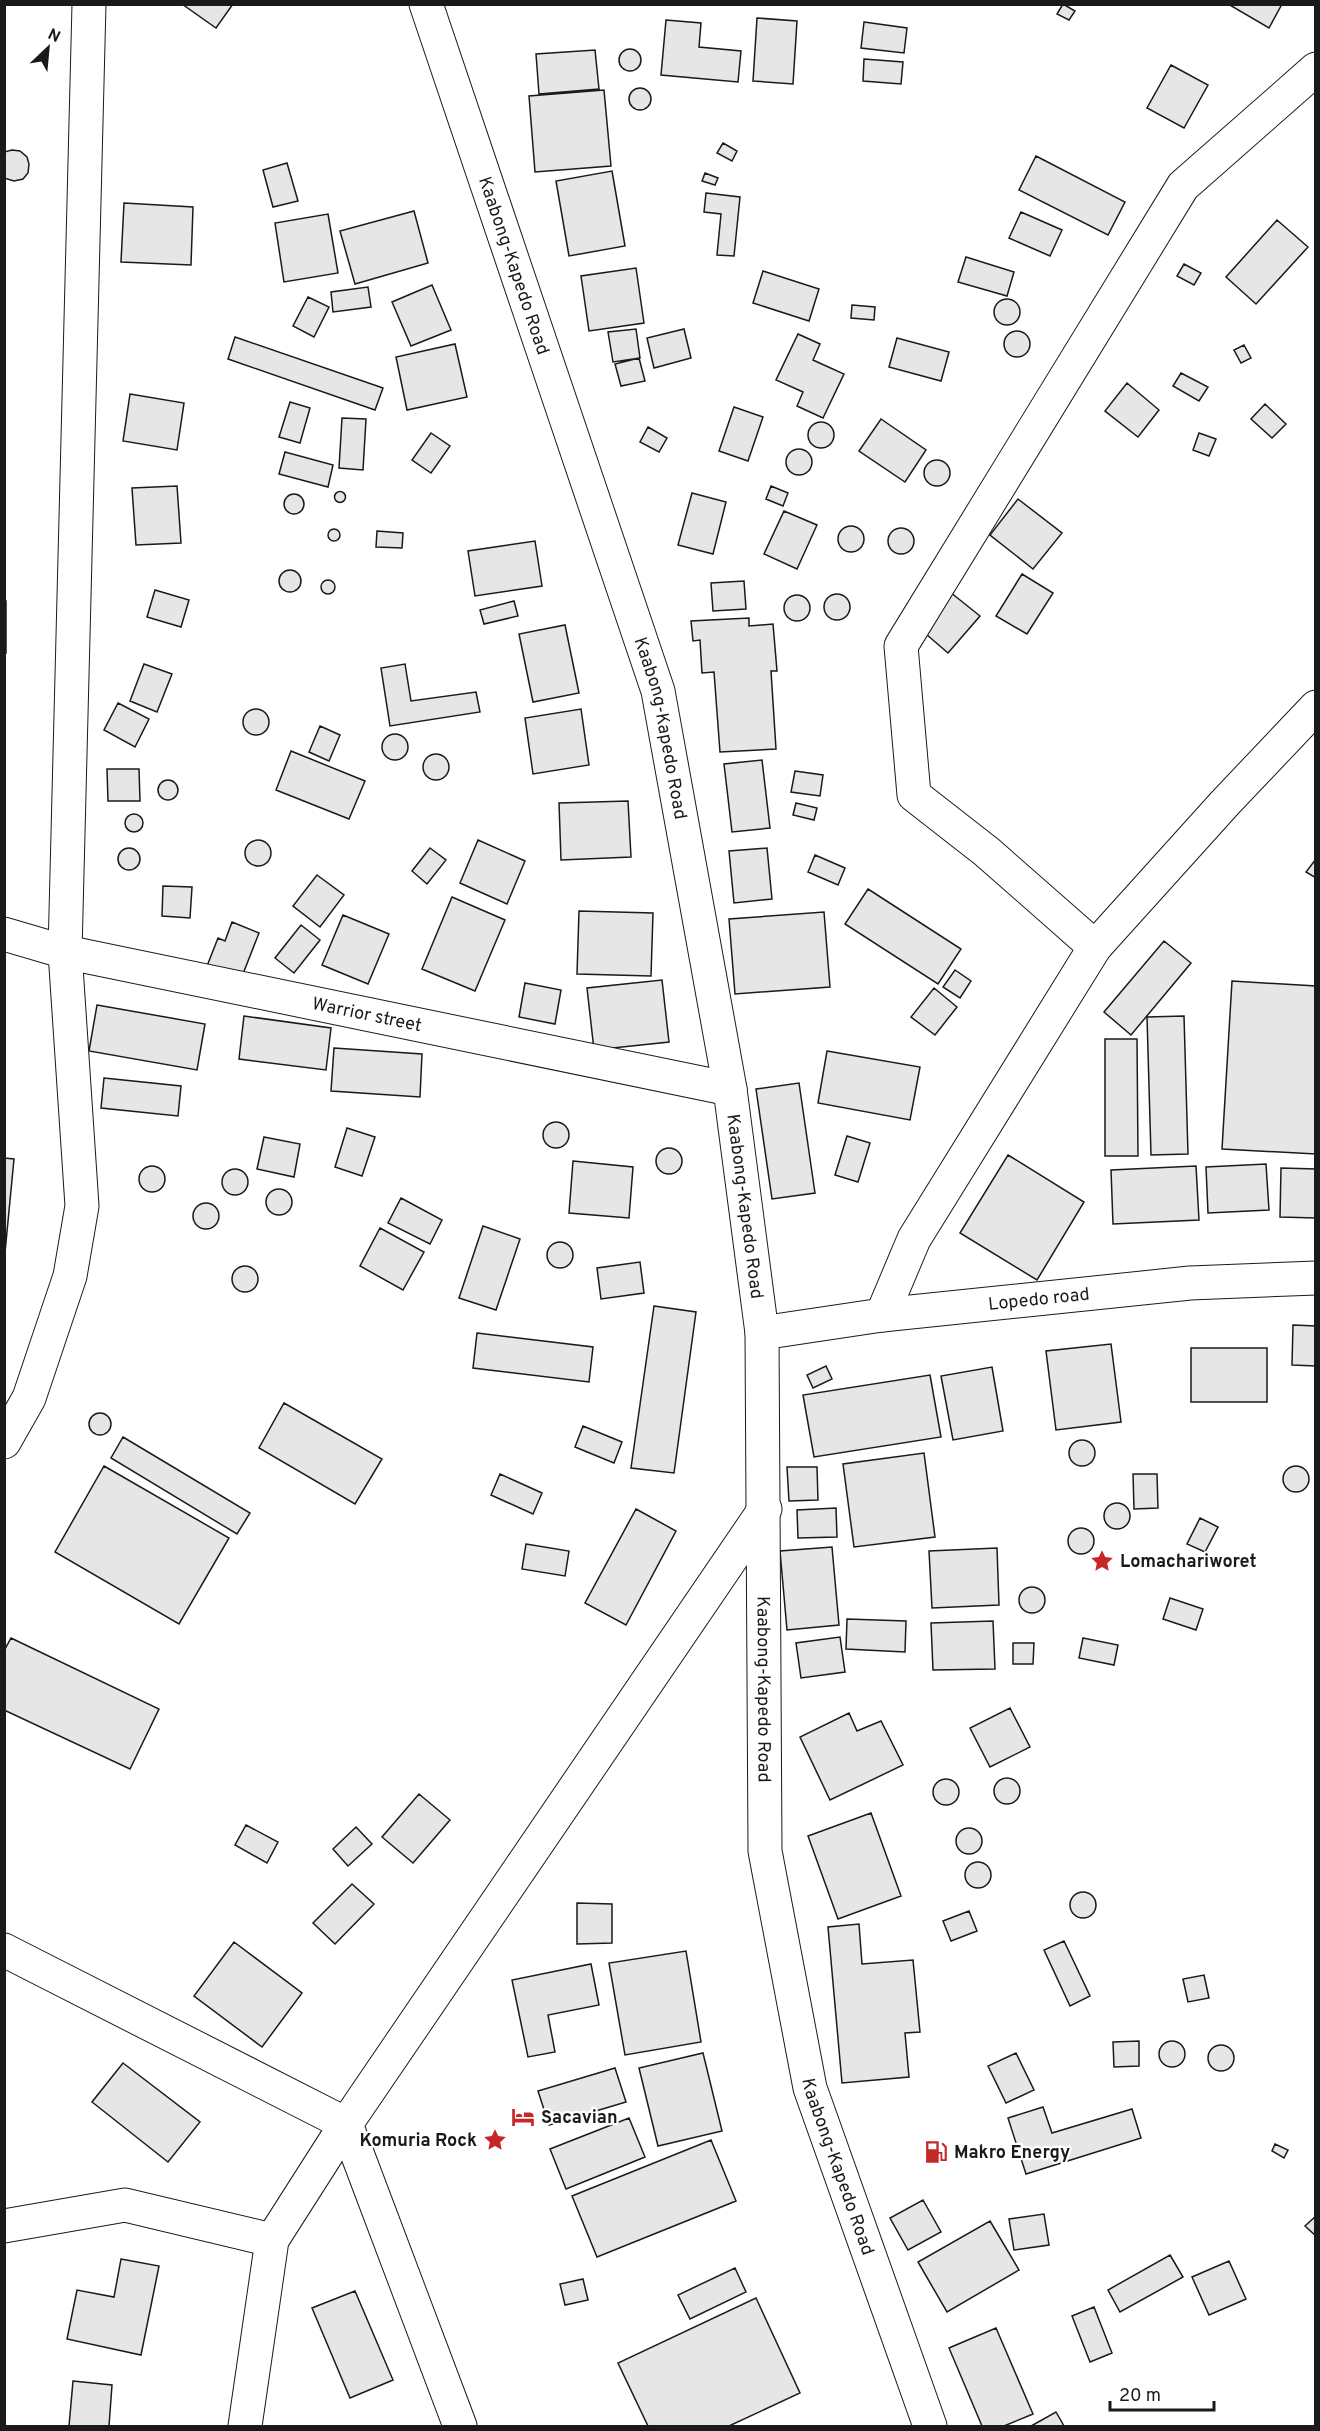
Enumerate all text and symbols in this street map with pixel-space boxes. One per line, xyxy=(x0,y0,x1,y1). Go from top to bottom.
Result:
north arrow xyxy=(18,18,78,78)
text: N xyxy=(44,25,63,48)
street label: Kaabong-Kapedo Road xyxy=(472,174,554,358)
street label: Kaabong-Kapedo Road xyxy=(628,634,691,821)
street label: Warrior street xyxy=(310,993,424,1038)
street label: Kaabong-Kapedo Road xyxy=(720,1113,767,1301)
street label: Lopedo road xyxy=(987,1284,1091,1317)
place icon: Lomachariworet xyxy=(1089,1548,1115,1574)
place label: Lomachariworet xyxy=(1120,1551,1257,1574)
street label: Kaabong-Kapedo Road xyxy=(751,1596,775,1783)
street label: Kaabong-Kapedo Road xyxy=(795,2076,878,2259)
hotel icon: Sacavian xyxy=(510,2104,536,2130)
place label: Sacavian xyxy=(541,2107,618,2130)
place icon: Komuria Rock xyxy=(482,2127,508,2153)
place label: Komuria Rock xyxy=(360,2130,477,2153)
fuel station icon: Makro Energy xyxy=(923,2139,949,2165)
place label: Makro Energy xyxy=(954,2142,1070,2165)
scale bar xyxy=(1110,2374,1214,2412)
text: 20 m xyxy=(1119,2385,1161,2408)

